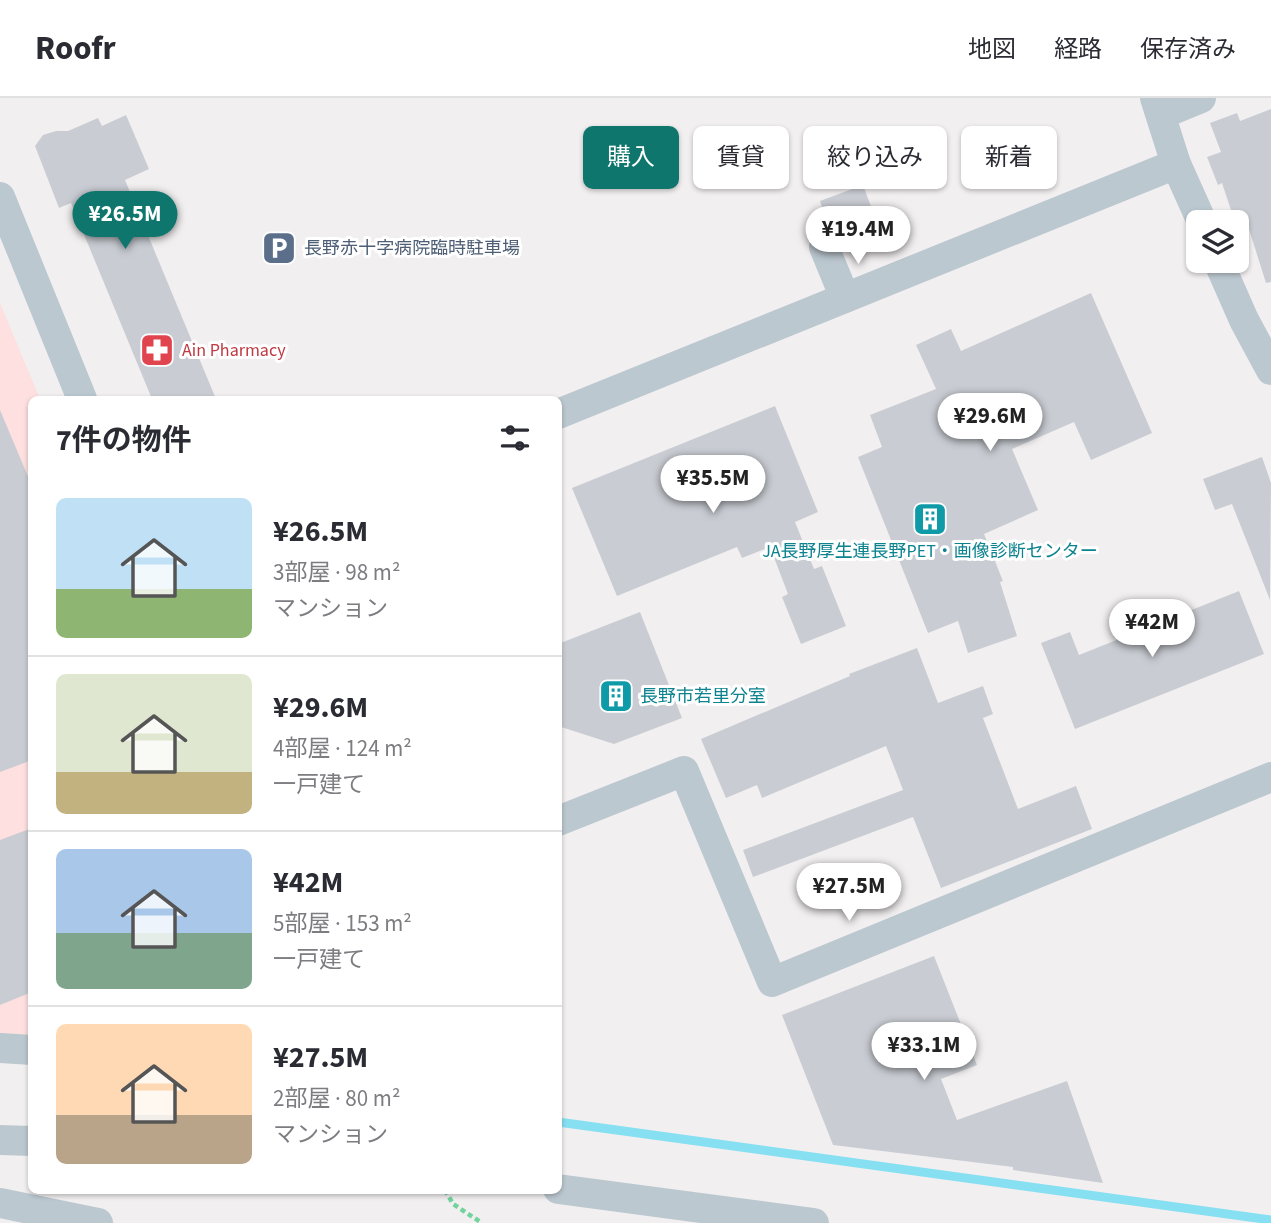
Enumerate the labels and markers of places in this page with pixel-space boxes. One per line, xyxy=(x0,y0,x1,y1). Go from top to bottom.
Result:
pin: ¥26.5M xyxy=(68,192,182,251)
pin: ¥19.4M xyxy=(801,206,915,266)
parking icon: 長野赤十字病院臨時駐車場 xyxy=(260,229,298,267)
place label: 長野赤十字病院臨時駐車場 xyxy=(304,236,520,261)
pharmacy icon: Ain Pharmacy xyxy=(138,331,176,369)
place label: Ain Pharmacy xyxy=(182,338,286,363)
pin: ¥29.6M xyxy=(933,394,1047,453)
pin: ¥35.5M xyxy=(656,456,770,515)
building icon: JA長野厚生連長野PET・画像診断センター xyxy=(911,500,949,538)
place label: JA長野厚生連長野PET・画像診断センター xyxy=(762,539,1098,564)
pin: ¥42M xyxy=(1111,600,1193,659)
building icon: 長野市若里分室 xyxy=(597,677,635,715)
place label: 長野市若里分室 xyxy=(640,684,766,709)
pin: ¥27.5M xyxy=(792,864,906,923)
pin: ¥33.1M xyxy=(867,1023,981,1082)

